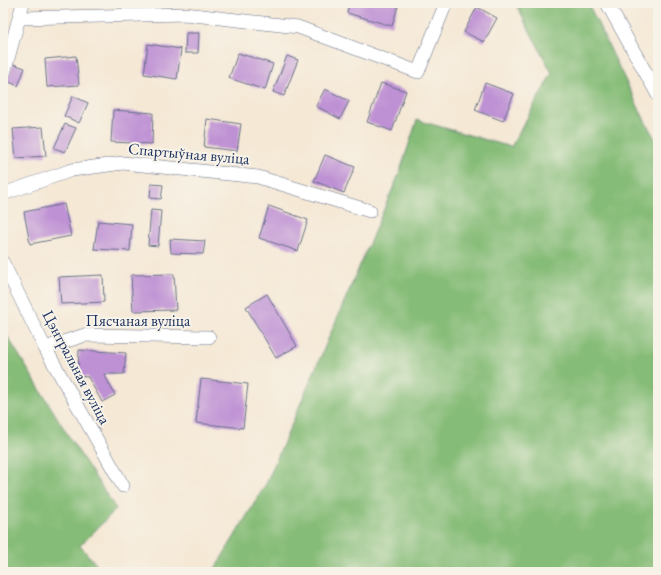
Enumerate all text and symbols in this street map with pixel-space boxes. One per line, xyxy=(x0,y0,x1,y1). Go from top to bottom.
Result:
street label: Спартыўная вуліца xyxy=(127,138,251,169)
street label: Цэнтральная вуліца xyxy=(38,306,116,429)
street label: Пясчаная вуліца xyxy=(86,310,191,331)

